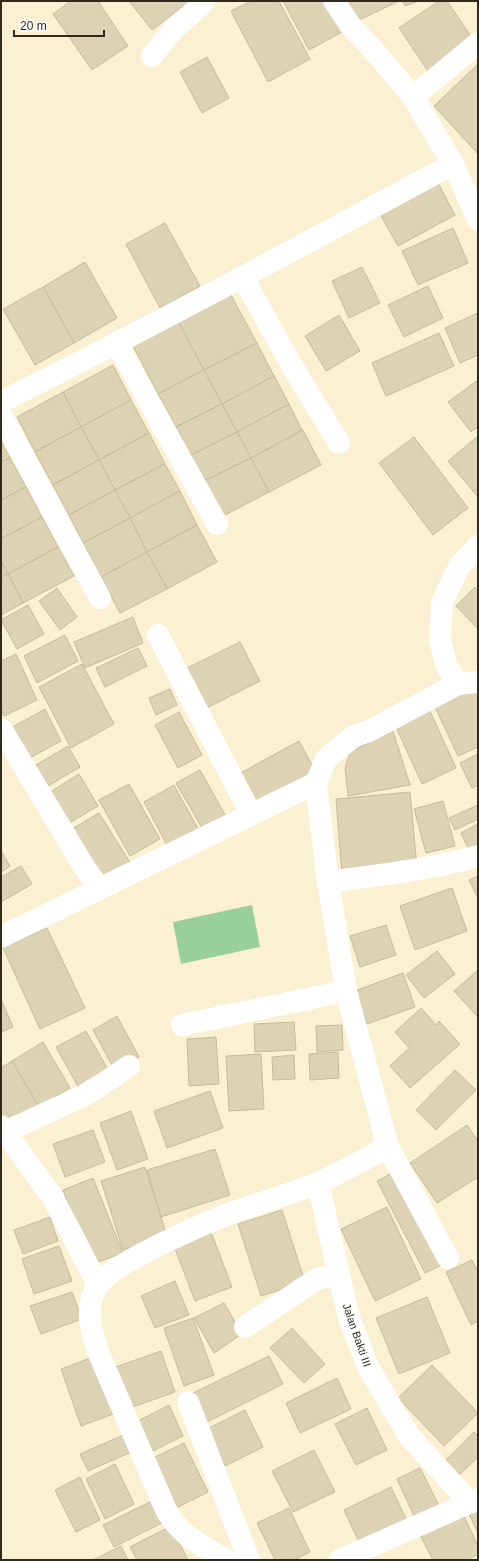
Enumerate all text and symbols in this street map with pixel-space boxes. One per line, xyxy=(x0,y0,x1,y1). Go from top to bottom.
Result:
scale bar xyxy=(14,12,104,38)
text: 20 m xyxy=(20,19,47,33)
street label: Jalan Bakti III xyxy=(341,1302,373,1368)

